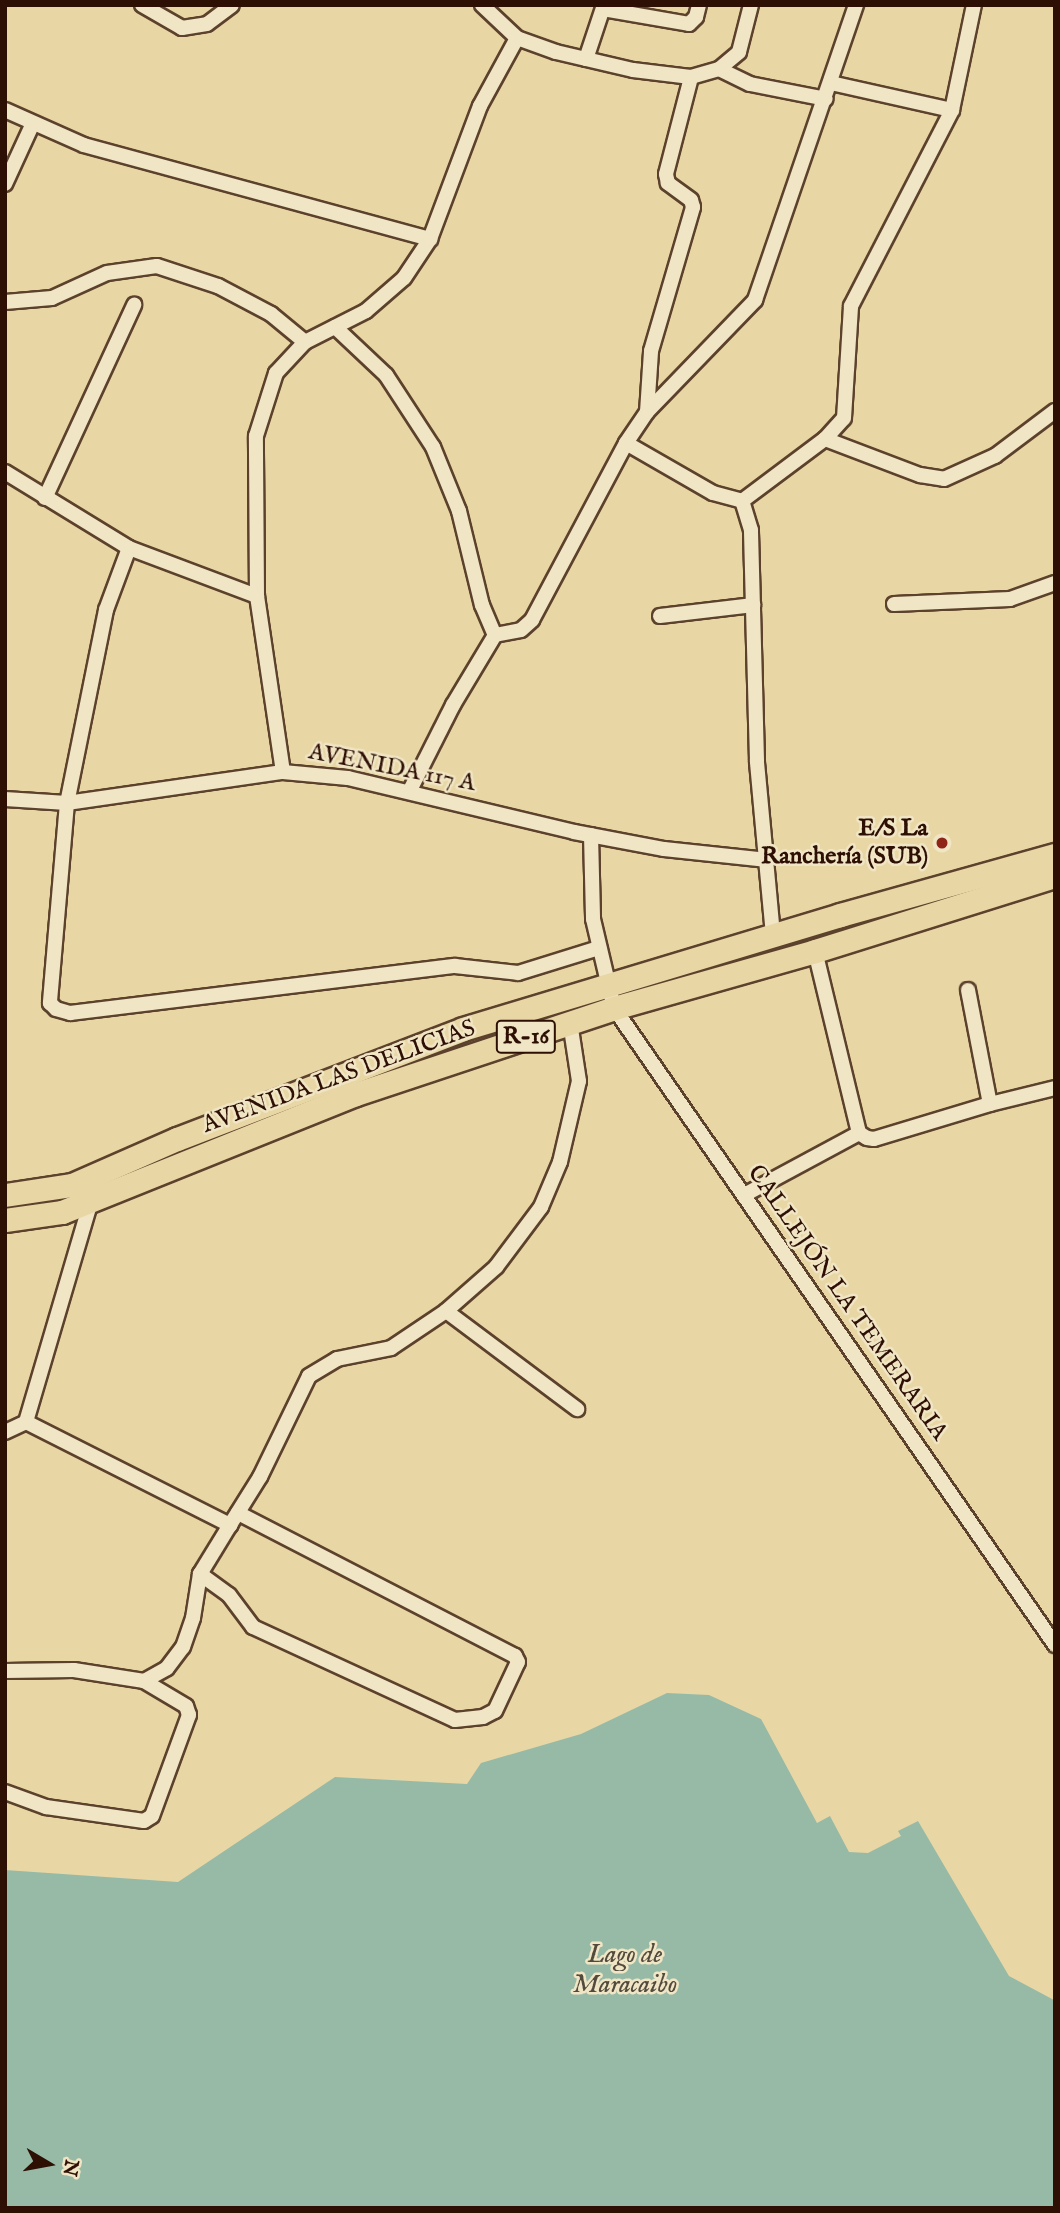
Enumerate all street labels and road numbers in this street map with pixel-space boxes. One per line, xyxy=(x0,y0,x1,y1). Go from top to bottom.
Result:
street label: AVENIDA 117 A xyxy=(306,738,478,798)
street label: AVENIDA LAS DELICIAS xyxy=(199,1014,479,1140)
road number: R-16 xyxy=(494,1018,558,1056)
street label: CALLEJÓN LA TEMERARIA xyxy=(741,1160,953,1446)

